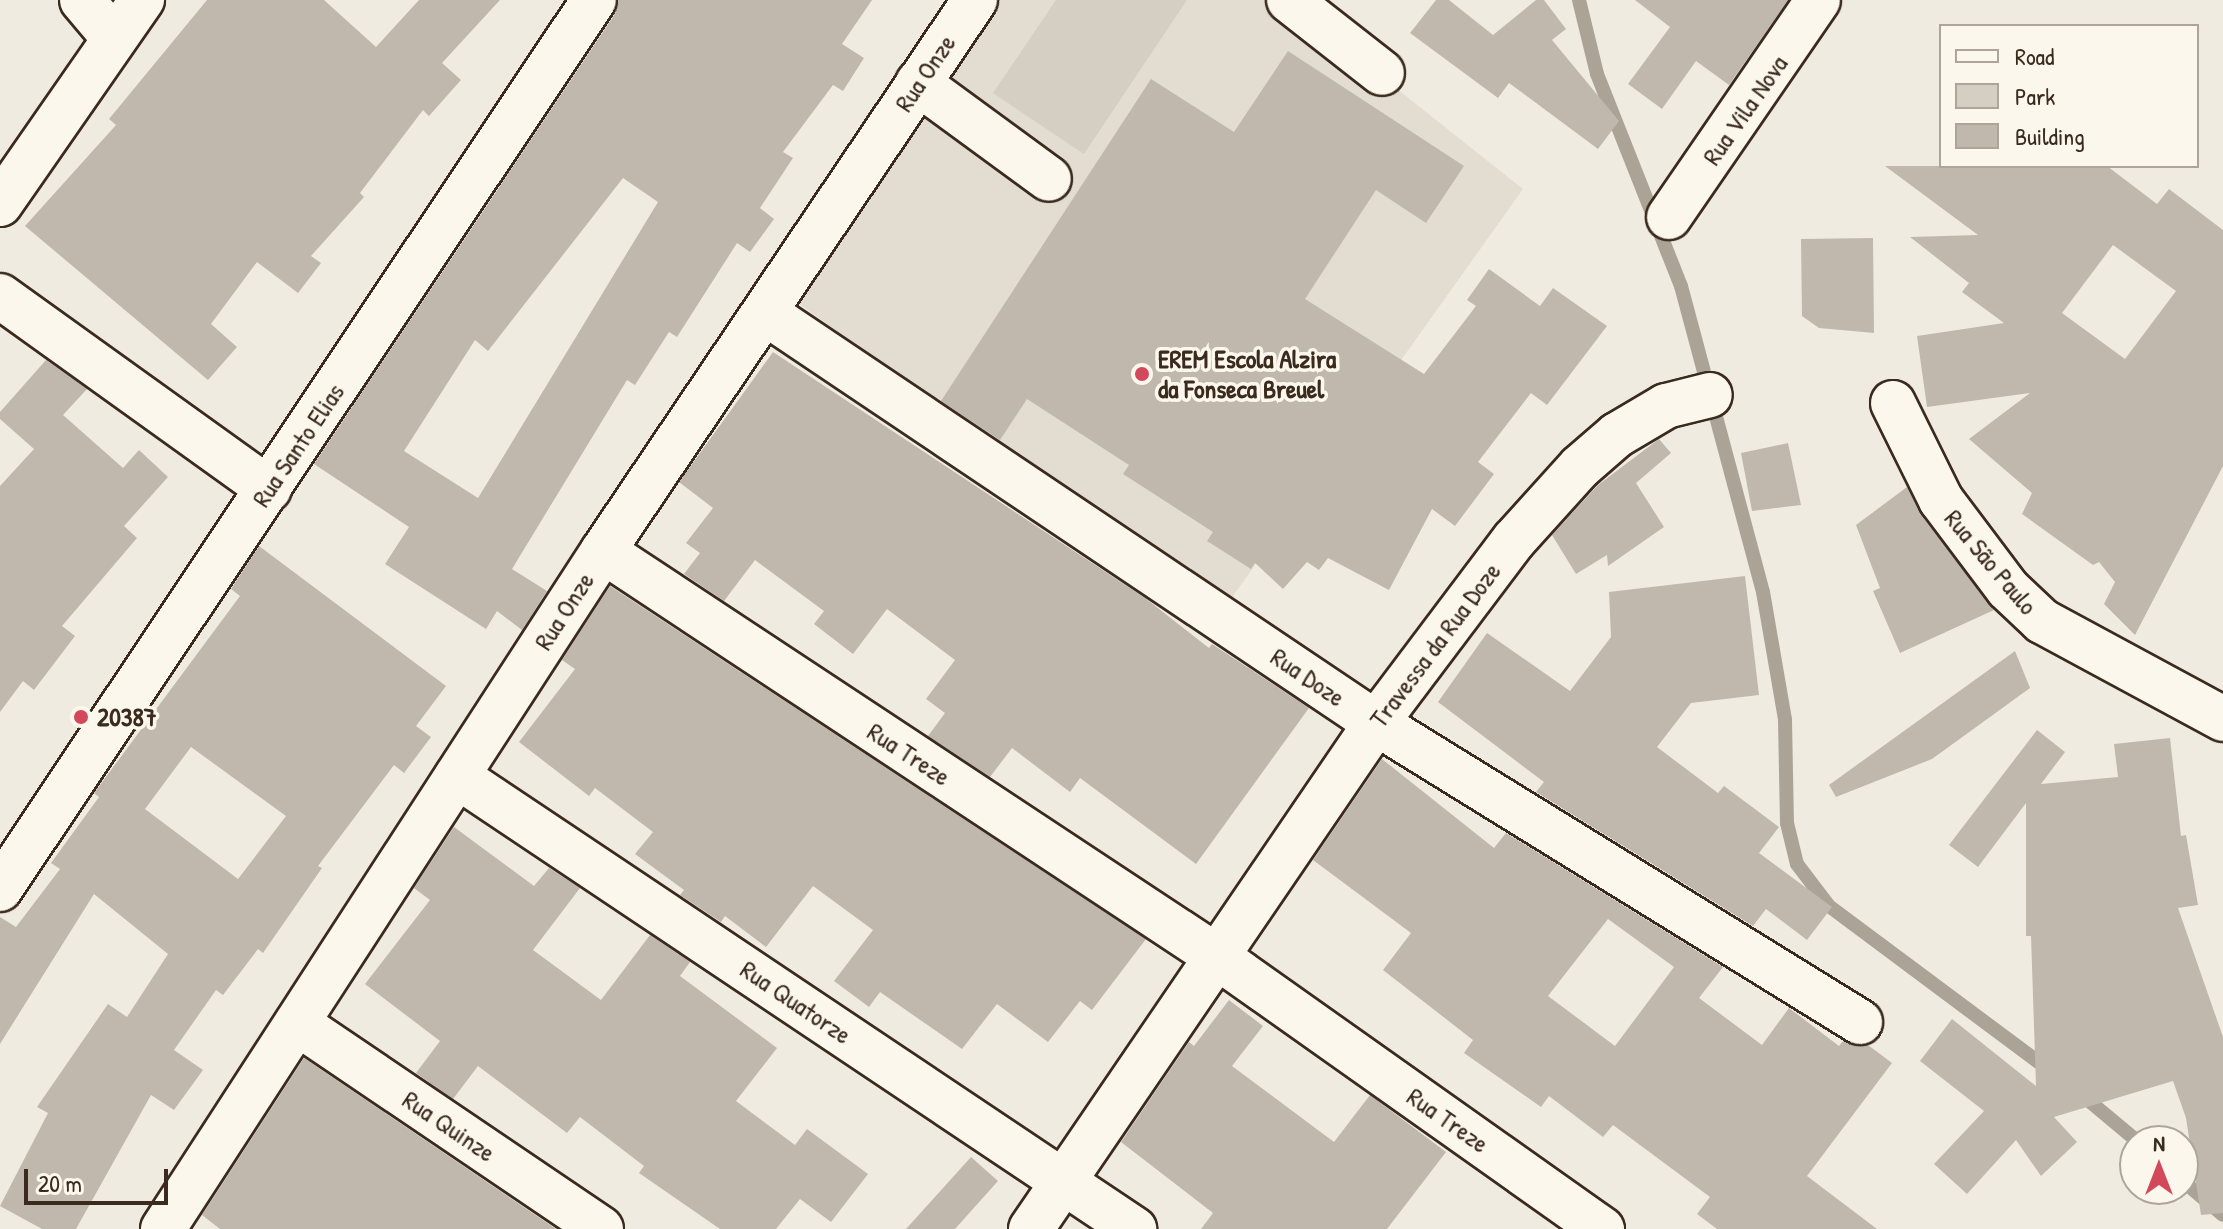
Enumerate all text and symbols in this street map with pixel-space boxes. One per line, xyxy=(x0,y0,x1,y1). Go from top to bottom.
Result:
legend xyxy=(1939,24,2199,168)
street label: Rua Onze xyxy=(888,29,962,117)
text: Road xyxy=(2015,40,2054,72)
street label: Rua Vila Nova xyxy=(1696,49,1794,171)
text: Park xyxy=(2015,80,2055,112)
text: Building xyxy=(2015,120,2085,152)
place label: EREM Escola Alzira da Fonseca Breuel xyxy=(1158,343,1336,404)
marker: EREM Escola Alzira da Fonseca Breuel xyxy=(1133,365,1151,383)
street label: Rua Santo Elias xyxy=(245,377,351,513)
street label: Rua São Paulo xyxy=(1938,503,2044,621)
street label: Travessa da Rua Doze xyxy=(1363,556,1507,734)
street label: Rua Onze xyxy=(527,566,601,656)
street label: Rua Doze xyxy=(1265,641,1351,713)
place label: 20387 xyxy=(97,701,157,733)
marker: 20387 xyxy=(72,708,90,726)
street label: Rua Treze xyxy=(862,716,956,792)
street label: Rua Quatorze xyxy=(735,954,857,1050)
street label: Rua Treze xyxy=(1401,1081,1495,1159)
street label: Rua Quinze xyxy=(397,1084,501,1168)
north arrow xyxy=(2119,1125,2199,1205)
text: N xyxy=(2153,1128,2165,1158)
scale bar xyxy=(28,1153,172,1203)
text: 20 m xyxy=(38,1167,82,1199)

